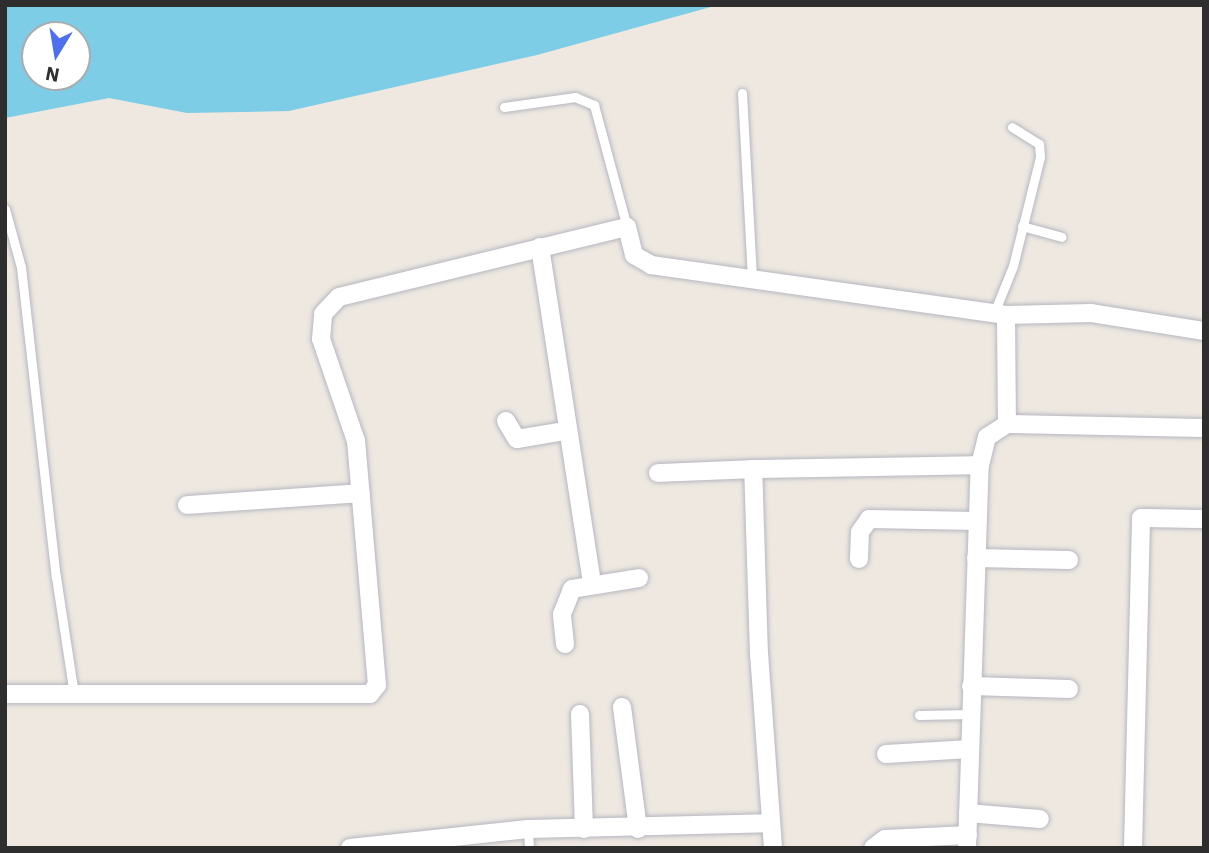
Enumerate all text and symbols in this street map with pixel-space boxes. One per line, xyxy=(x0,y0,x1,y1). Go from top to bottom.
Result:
north arrow xyxy=(21,21,91,91)
text: N xyxy=(43,62,61,88)

